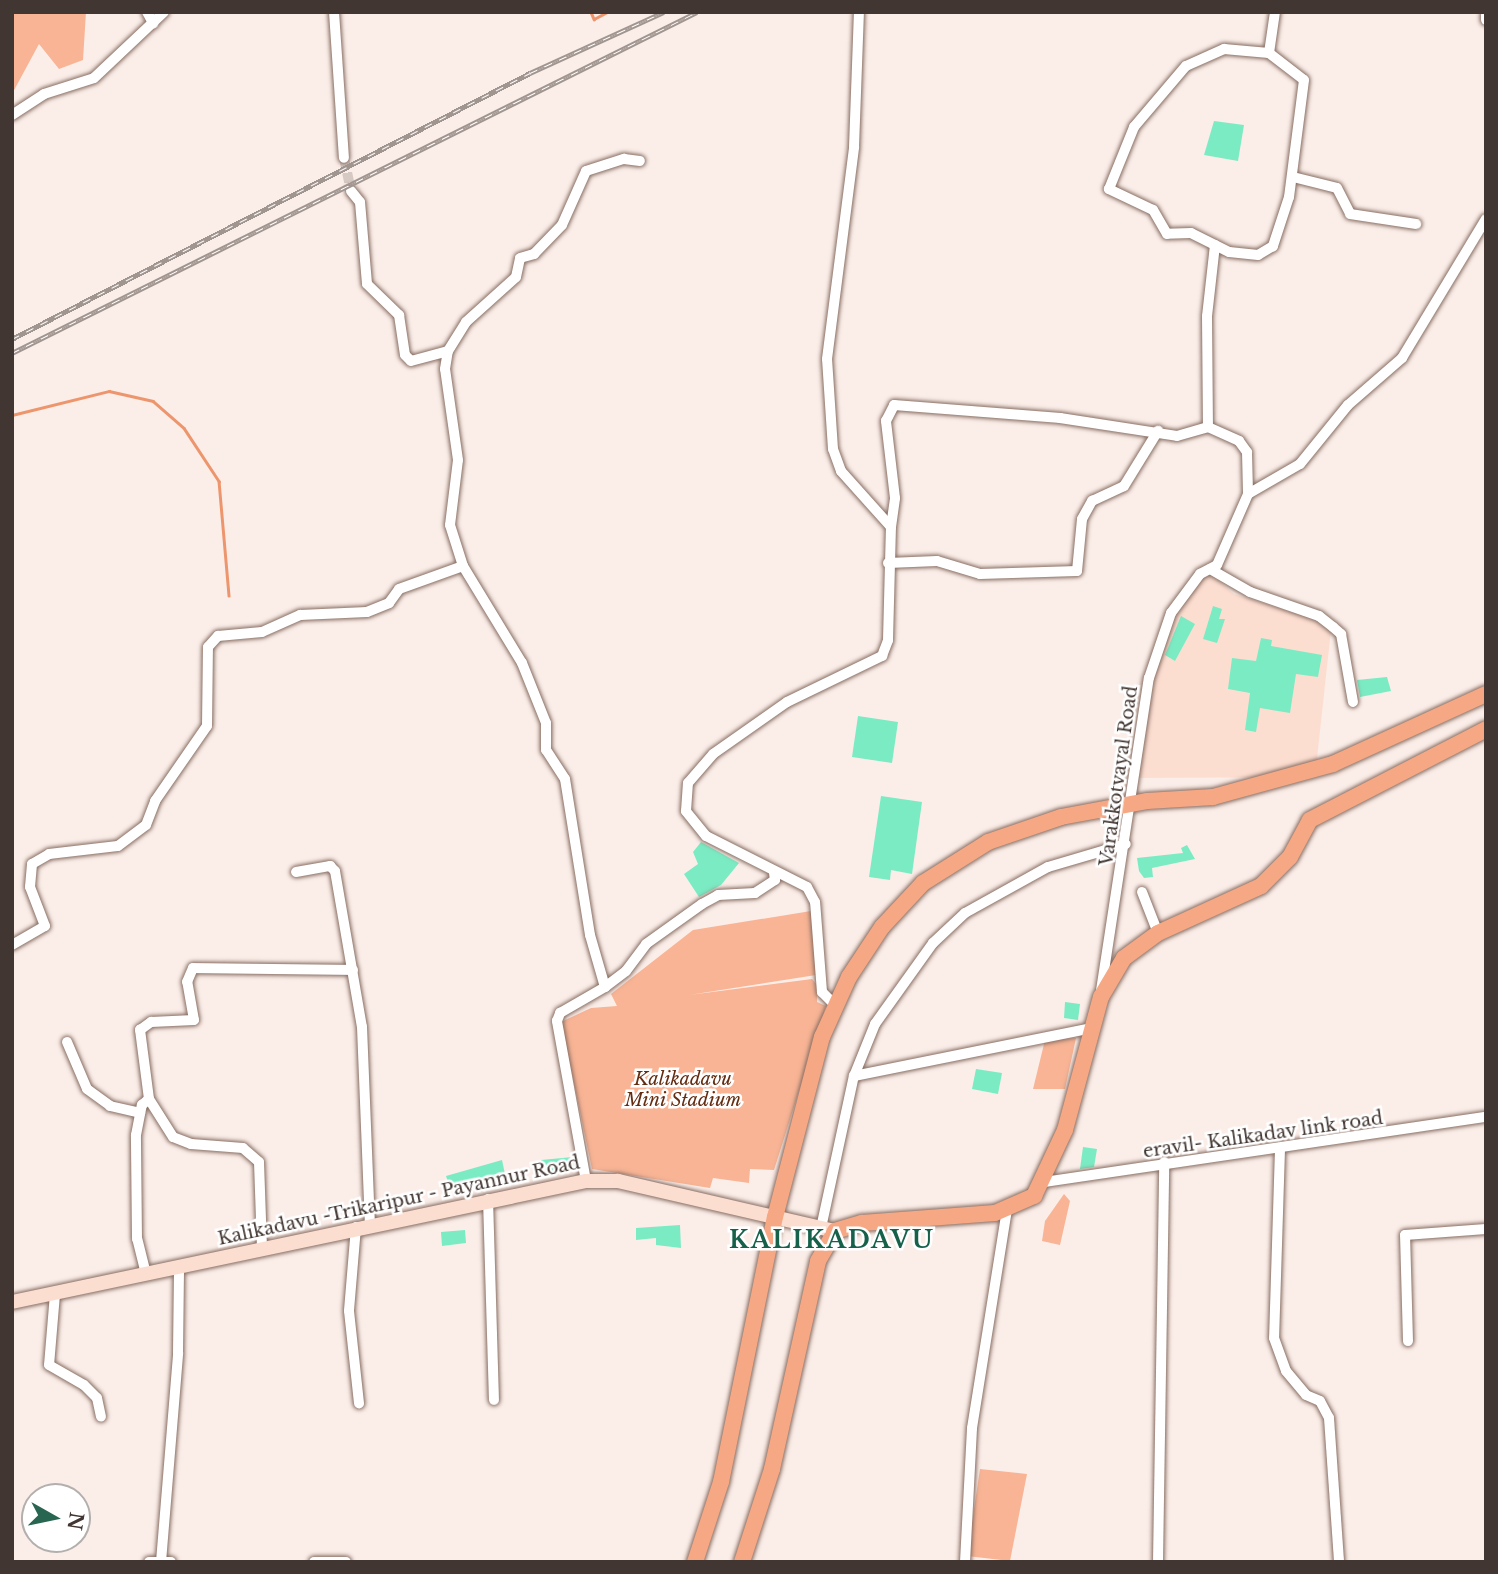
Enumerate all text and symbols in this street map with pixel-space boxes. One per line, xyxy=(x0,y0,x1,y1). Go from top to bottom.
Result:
street label: Varakkotvayal Road xyxy=(1096,685,1142,867)
park label: Kalikadavu Mini Stadium xyxy=(624,1069,742,1112)
street label: eravil- Kalikadav link road xyxy=(1141,1107,1385,1163)
street label: Kalikadavu -Trikaripur - Payannur Road xyxy=(215,1152,583,1250)
district label: KALIKADAVU xyxy=(730,1226,934,1254)
north arrow xyxy=(21,1483,91,1553)
text: N xyxy=(63,1510,88,1532)

